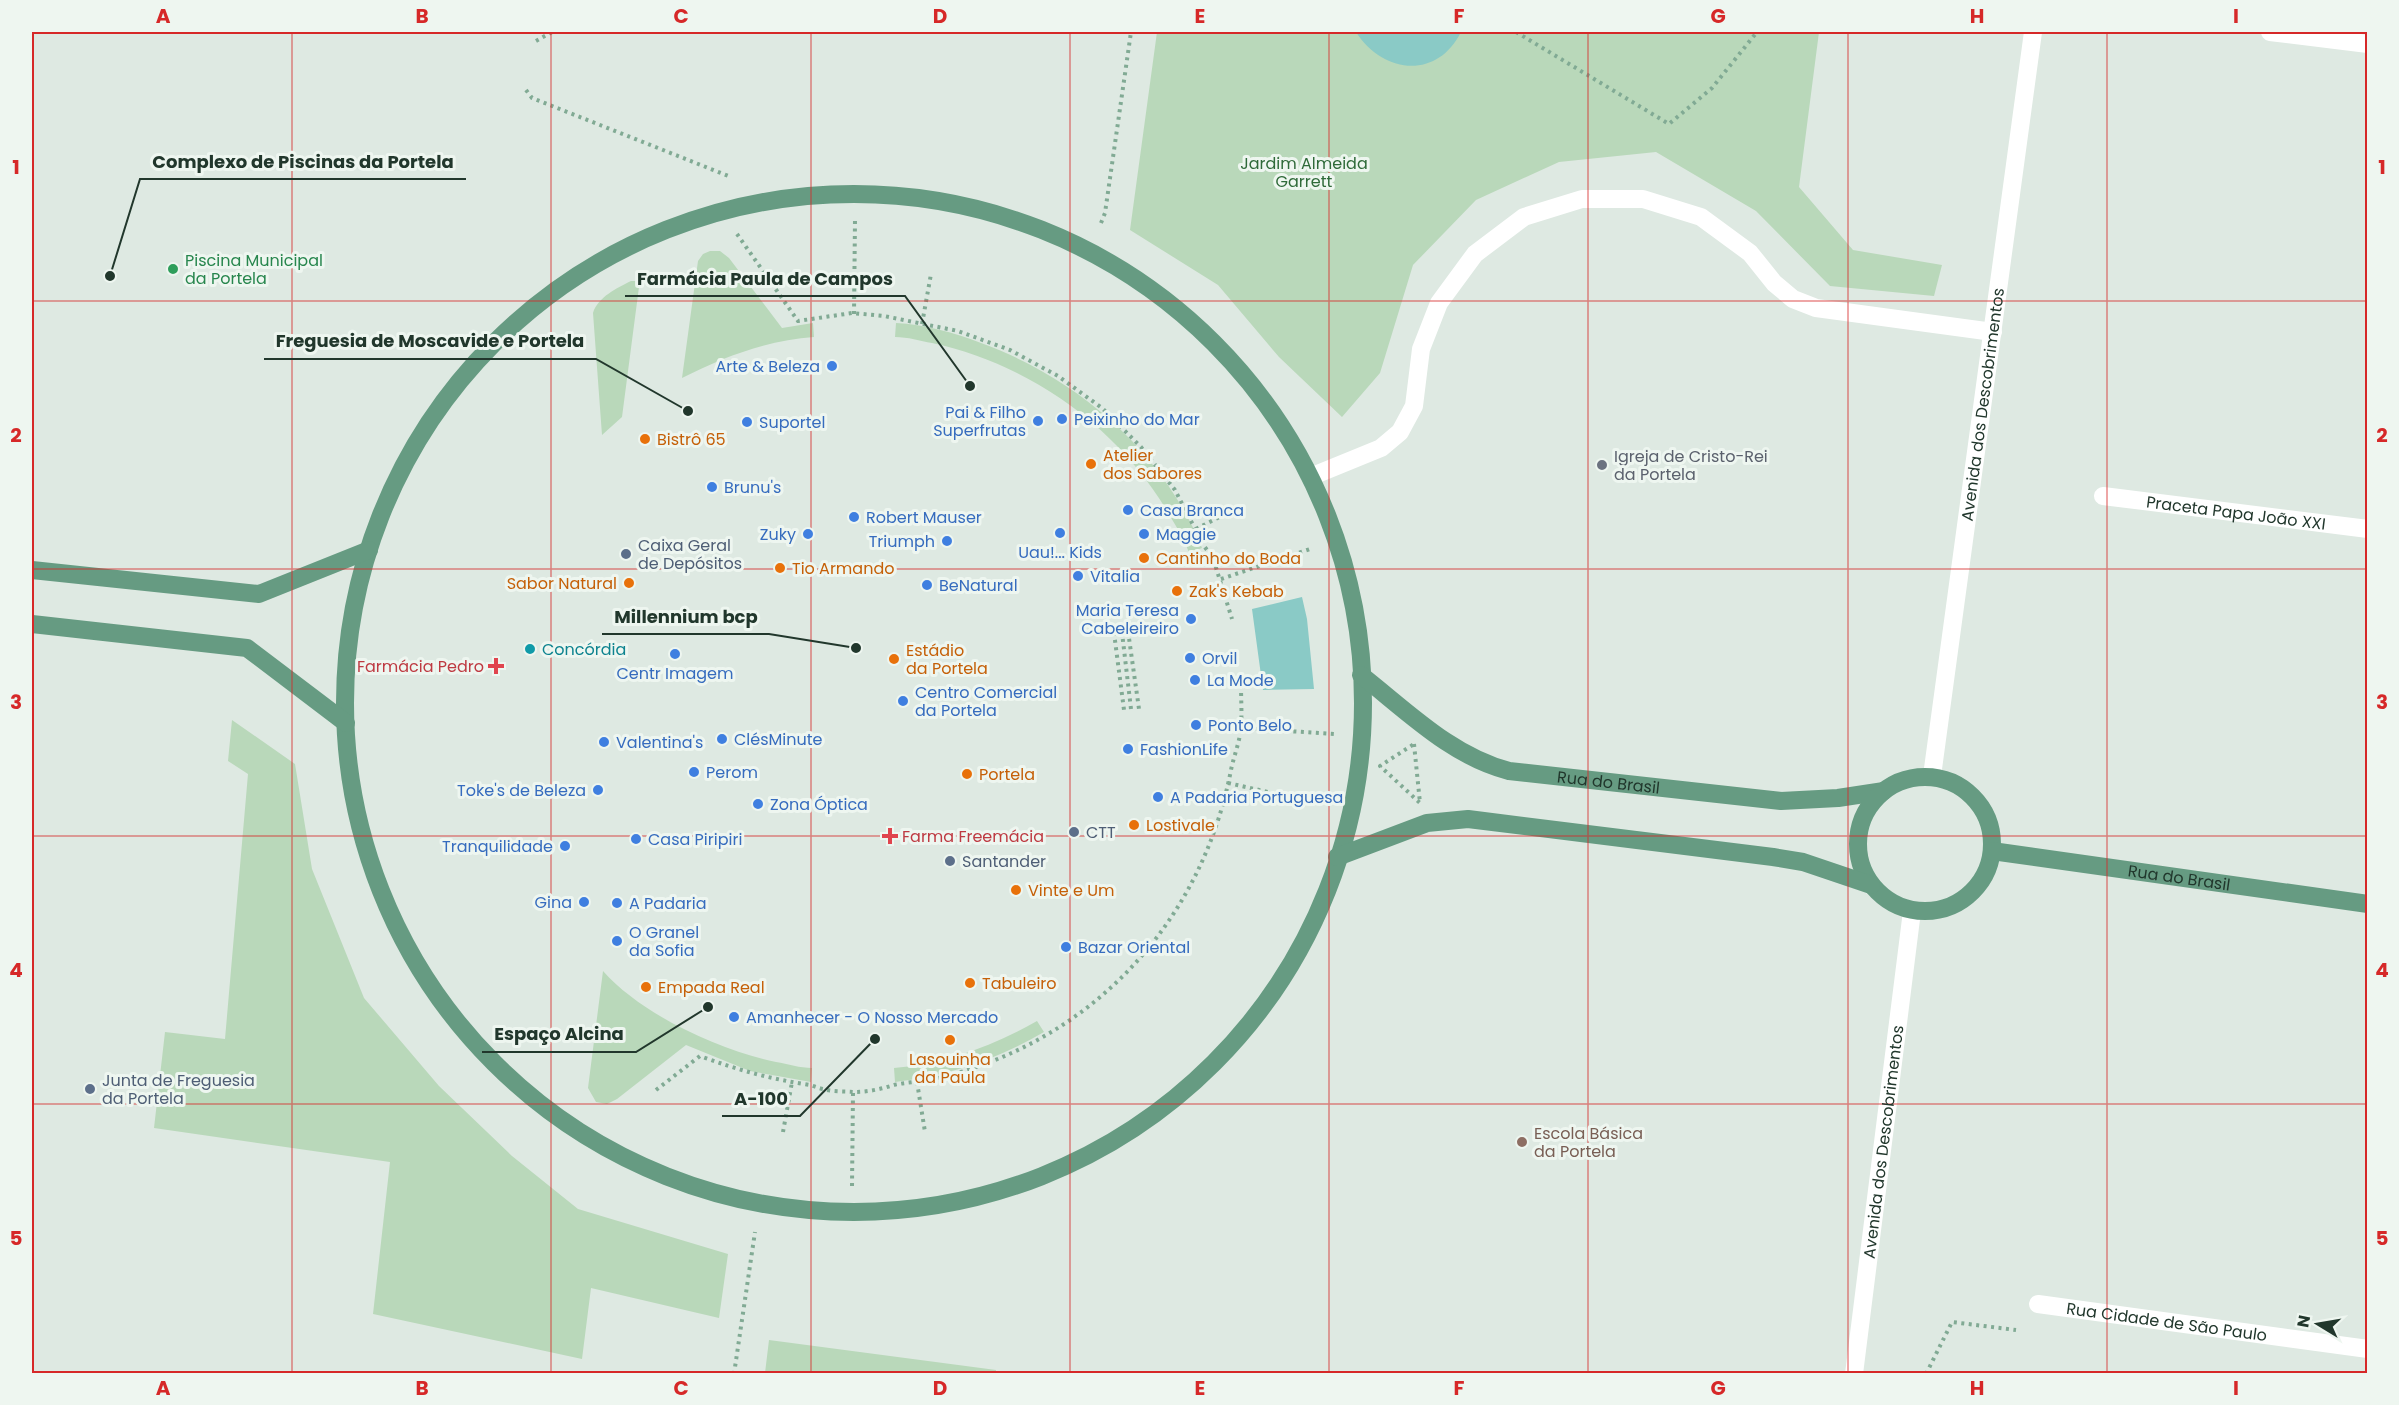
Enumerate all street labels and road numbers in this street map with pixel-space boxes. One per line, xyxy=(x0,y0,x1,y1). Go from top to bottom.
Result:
street label: Avenida dos Descobrimentos xyxy=(1955,286,2010,522)
street label: Praceta Papa João XXI xyxy=(2145,490,2327,535)
street label: Rua do Brasil xyxy=(1556,765,1661,799)
street label: Rua do Brasil xyxy=(2126,859,2232,896)
street label: Avenida dos Descobrimentos xyxy=(1857,1024,1909,1260)
street label: Rua Cidade de São Paulo xyxy=(2065,1296,2269,1347)

